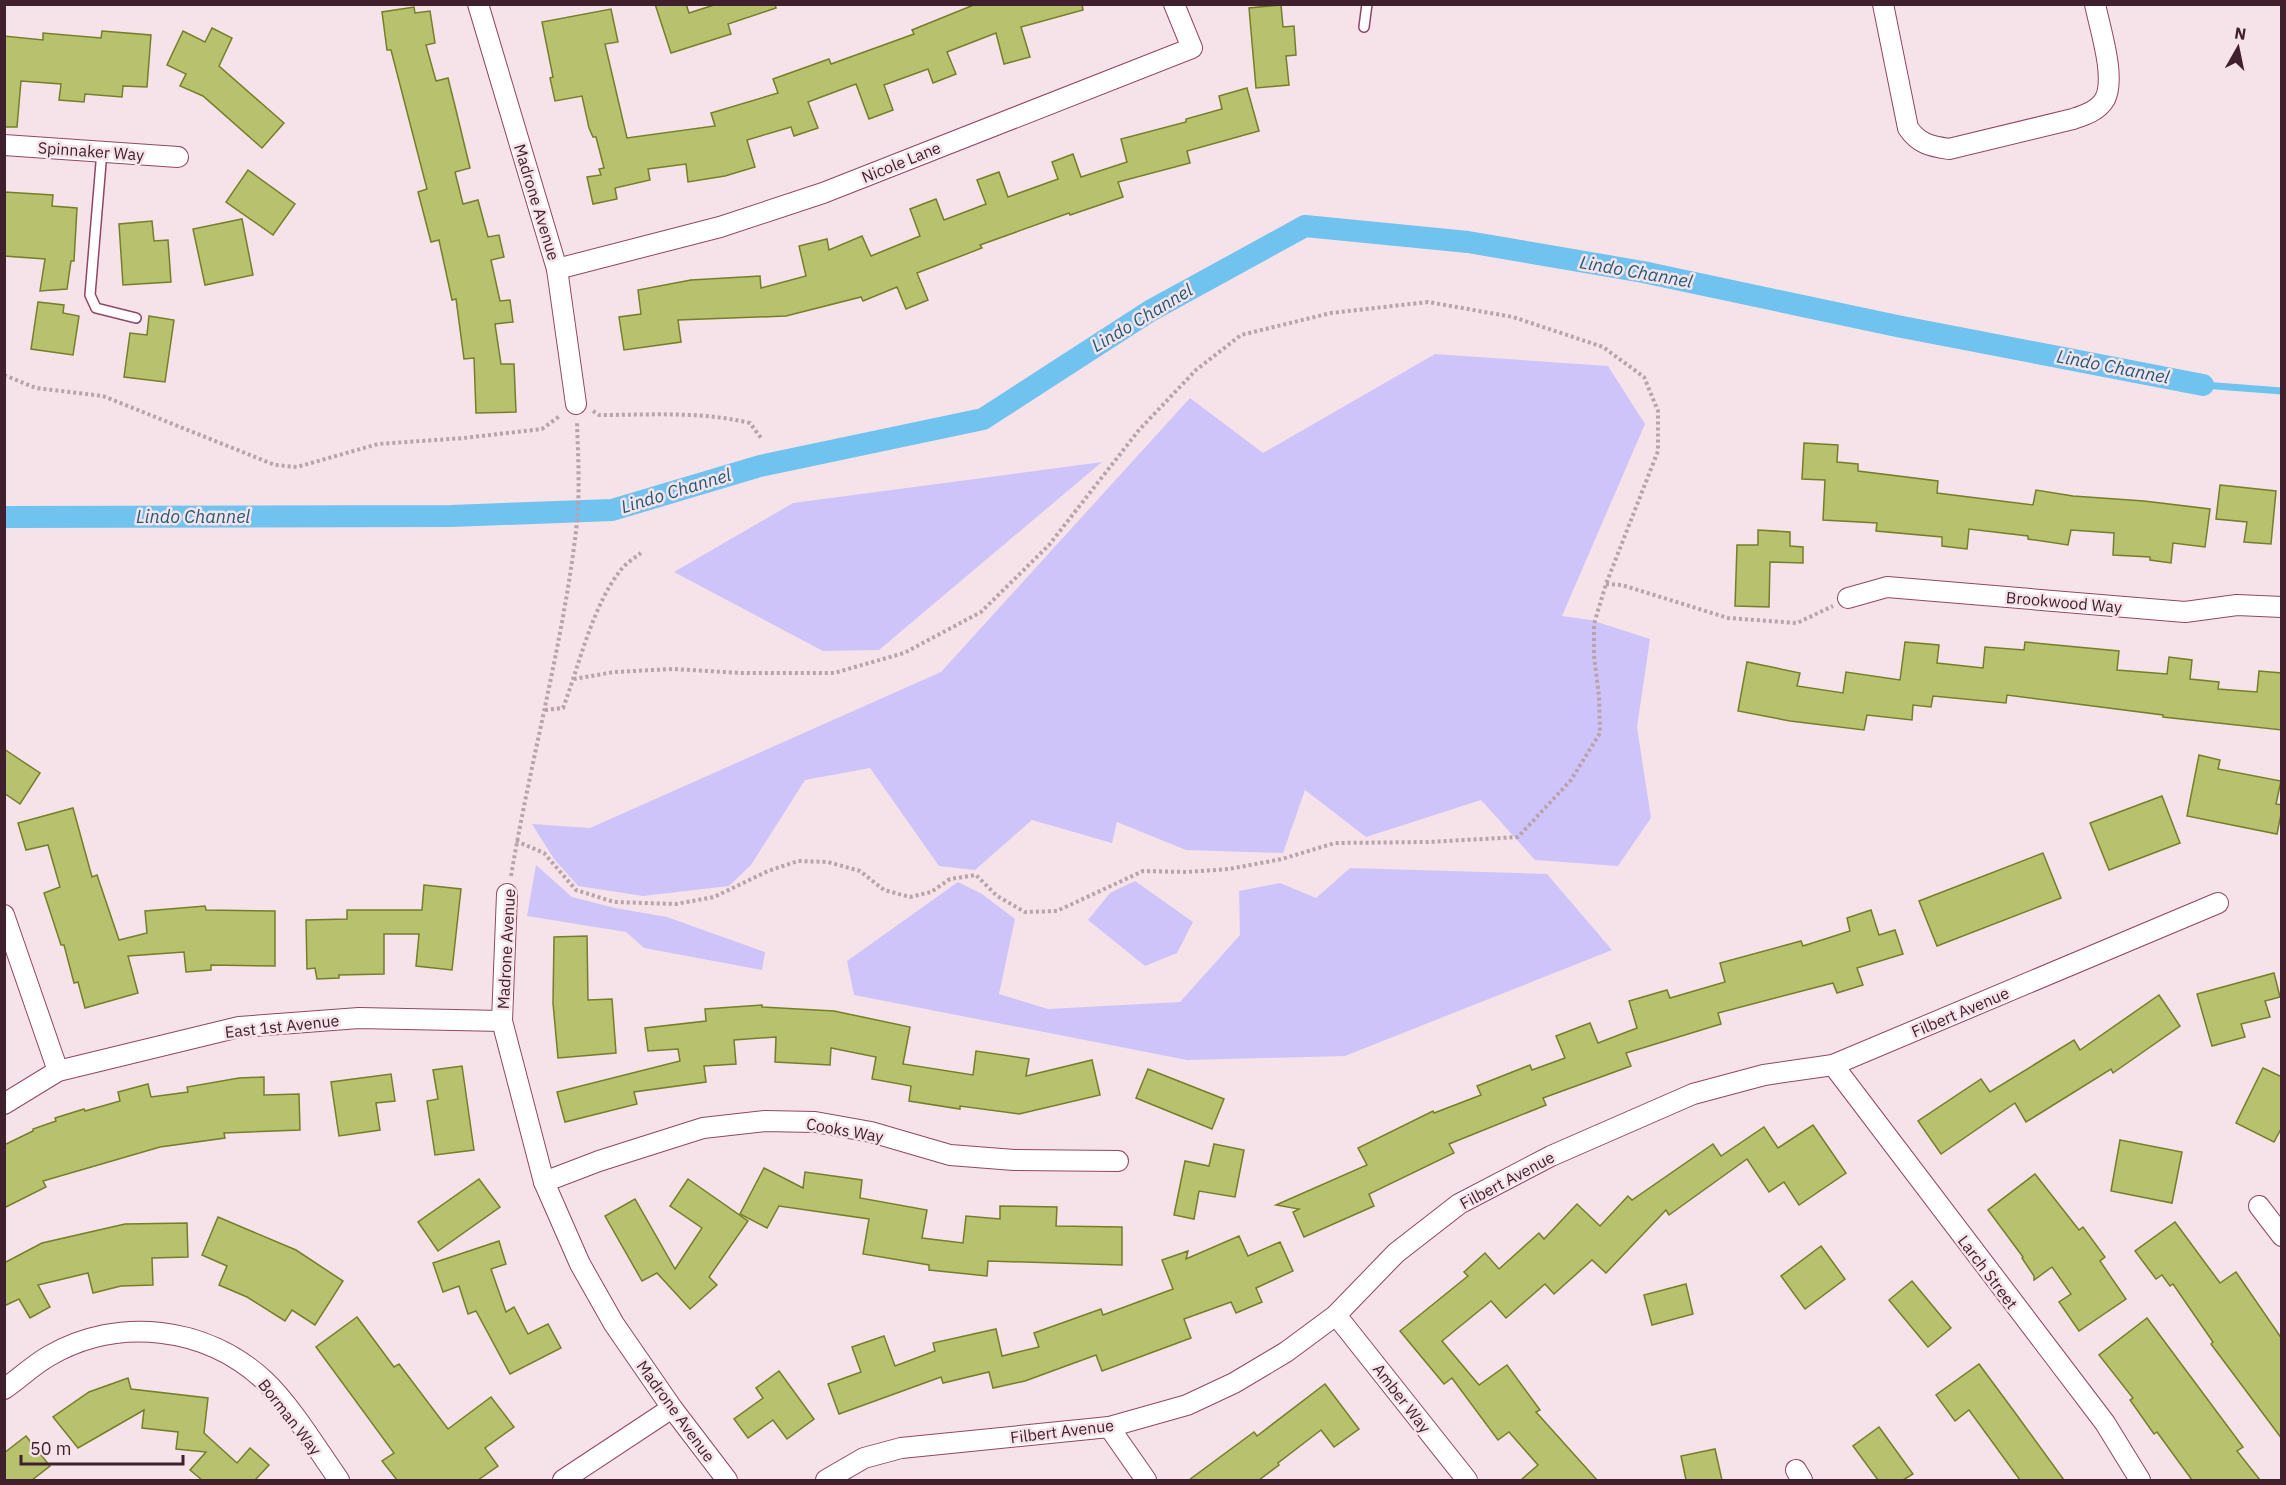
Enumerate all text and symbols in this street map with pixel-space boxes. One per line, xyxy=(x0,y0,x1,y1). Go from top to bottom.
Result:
north arrow xyxy=(2208,18,2268,78)
text: N xyxy=(2233,22,2248,44)
street label: Spinnaker Way xyxy=(37,137,145,165)
street label: Nicole Lane xyxy=(859,137,944,187)
street label: Madrone Avenue xyxy=(510,141,564,263)
water label: Lindo Channel xyxy=(1578,250,1695,293)
water label: Lindo Channel xyxy=(1087,278,1197,357)
water label: Lindo Channel xyxy=(2055,344,2172,389)
water label: Lindo Channel xyxy=(618,463,734,518)
water label: Lindo Channel xyxy=(136,505,250,528)
street label: Brookwood Way xyxy=(2005,587,2123,617)
street label: Madrone Avenue xyxy=(493,888,519,1010)
street label: Filbert Avenue xyxy=(1908,982,2012,1042)
street label: East 1st Avenue xyxy=(224,1010,340,1042)
street label: Cooks Way xyxy=(805,1113,885,1147)
street label: Filbert Avenue xyxy=(1456,1147,1558,1213)
street label: Larch Street xyxy=(1954,1231,2022,1313)
street label: Madrone Avenue xyxy=(632,1356,720,1466)
street label: Amber Way xyxy=(1369,1359,1435,1437)
street label: Borman Way xyxy=(254,1375,326,1459)
street label: Filbert Avenue xyxy=(1009,1415,1115,1447)
scale bar xyxy=(21,1428,183,1466)
text: 50 m xyxy=(30,1437,72,1460)

